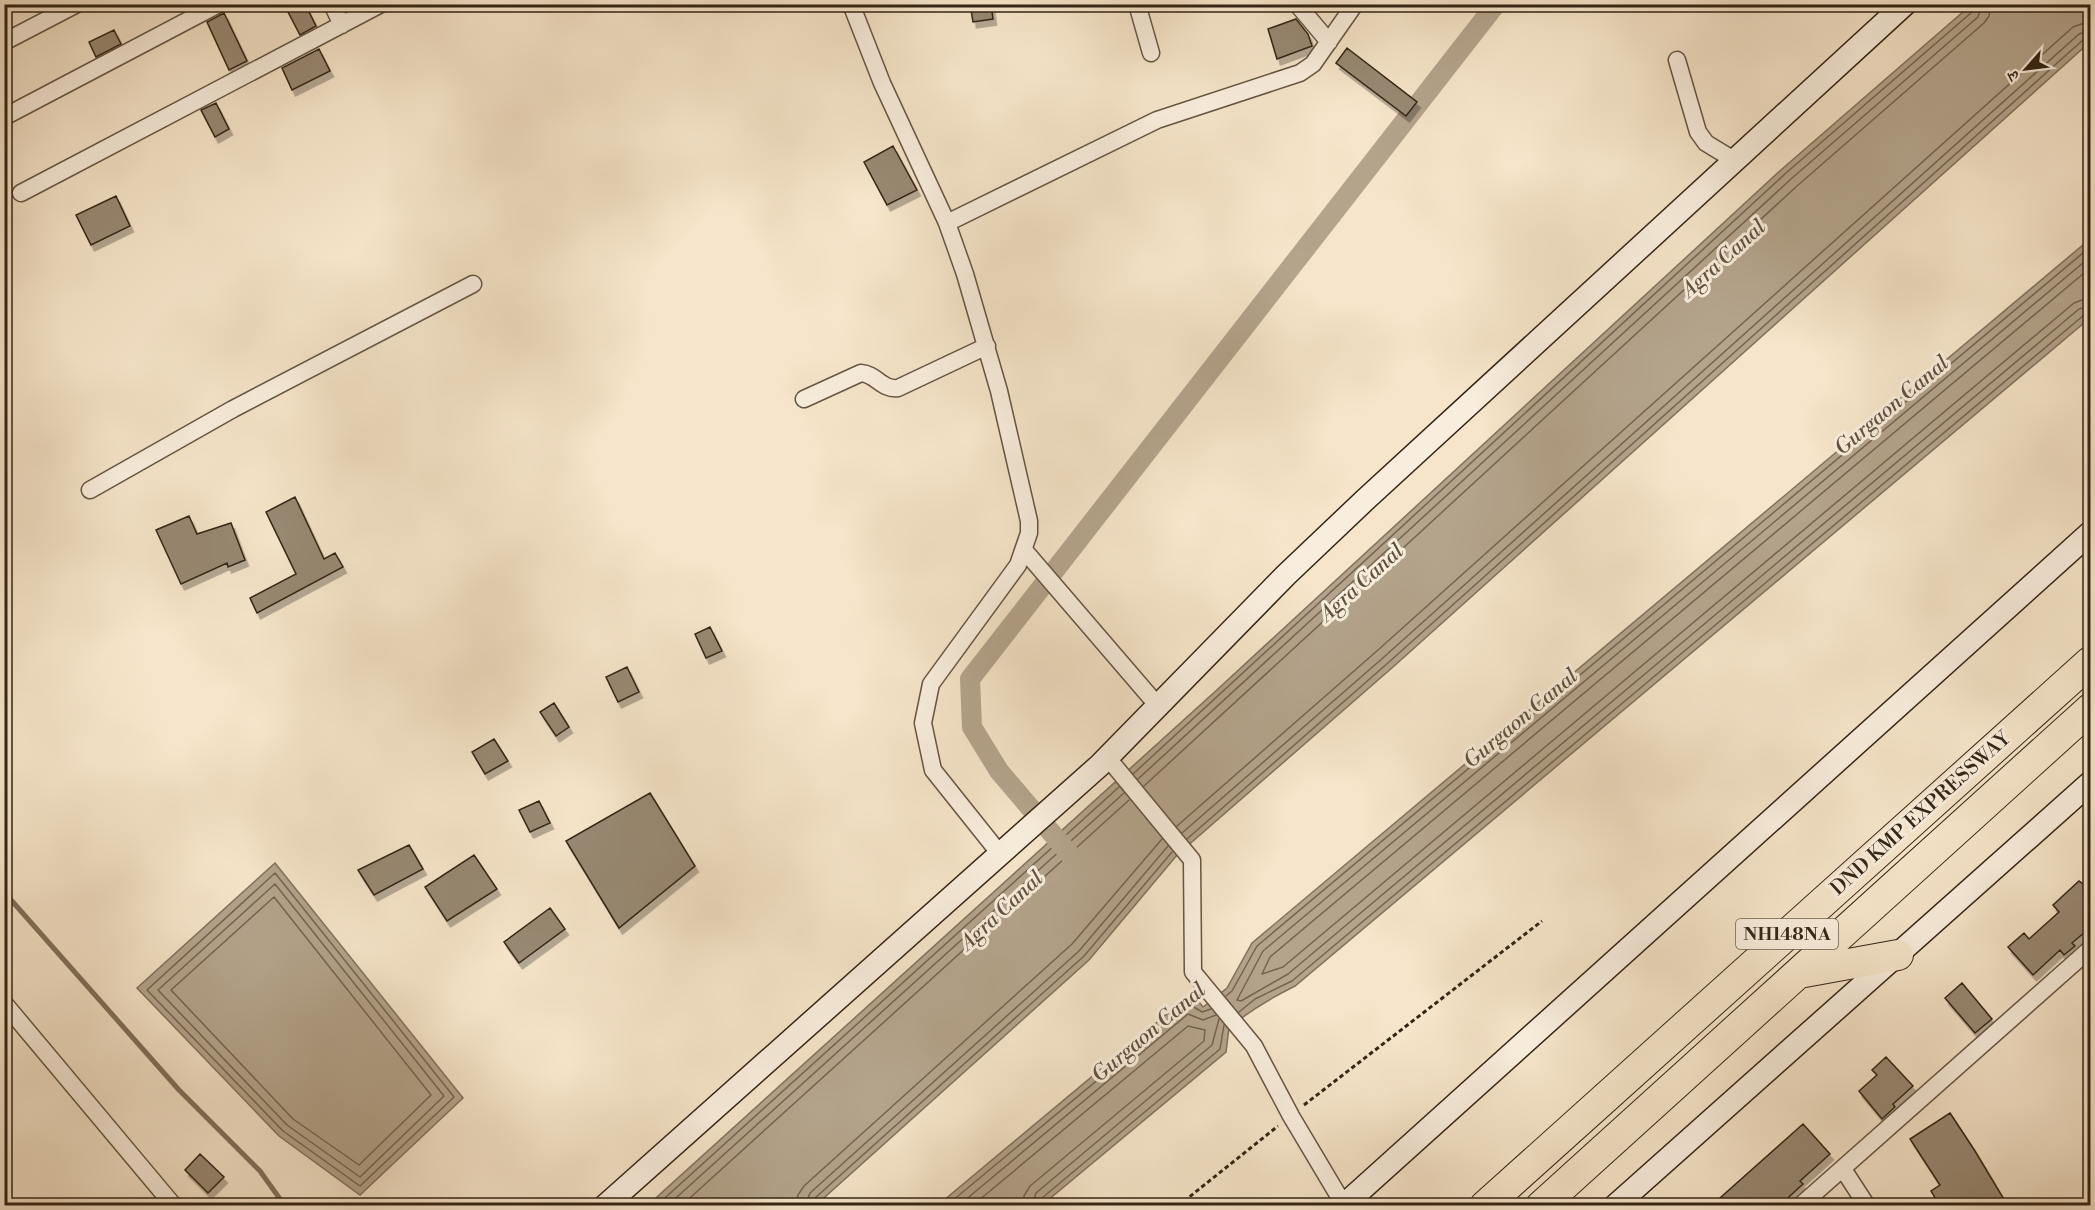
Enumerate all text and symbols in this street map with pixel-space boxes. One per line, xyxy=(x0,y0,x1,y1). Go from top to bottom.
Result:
north arrow xyxy=(1996,39,2056,99)
text: उ xyxy=(2002,66,2025,85)
water label: Agra Canal xyxy=(1675,214,1772,305)
water label: Gurgaon Canal xyxy=(1829,350,1955,461)
water label: Agra Canal xyxy=(1313,538,1410,629)
water label: Gurgaon Canal xyxy=(1458,663,1584,774)
street label: DND KMP EXPRESSWAY xyxy=(1826,726,2017,902)
water label: Agra Canal xyxy=(954,866,1049,957)
road number: NH148NA xyxy=(1736,919,1838,949)
water label: Gurgaon Canal xyxy=(1086,977,1212,1088)

